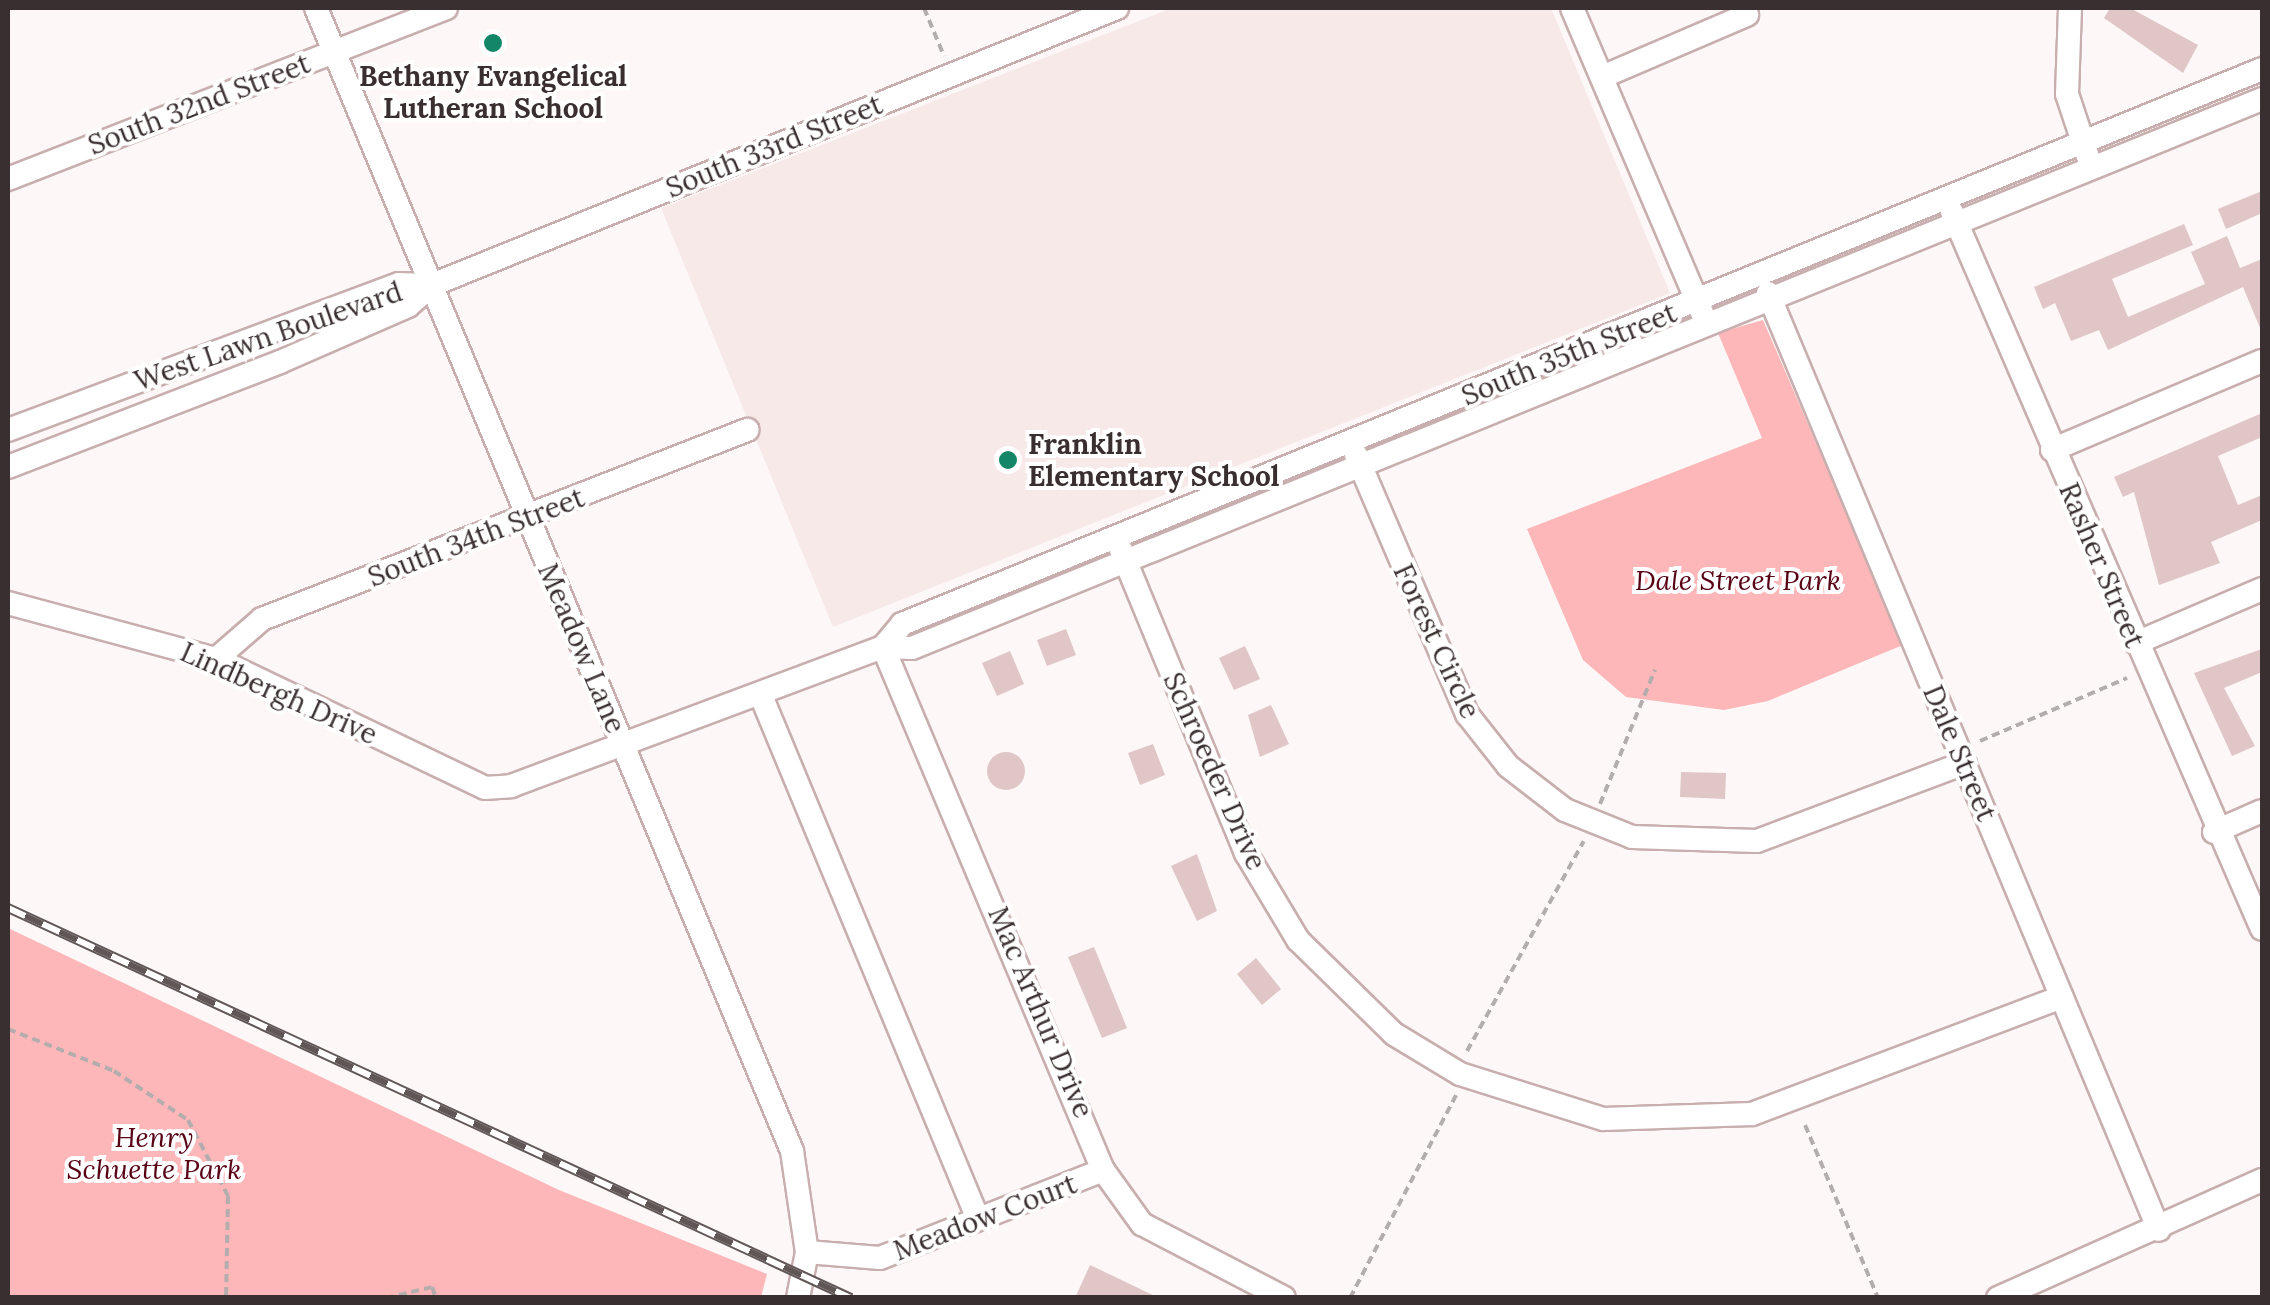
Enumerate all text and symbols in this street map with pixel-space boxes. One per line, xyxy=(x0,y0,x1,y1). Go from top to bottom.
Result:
marker: Bethany Evangelical Lutheran School xyxy=(482,32,504,54)
street label: South 32nd Street xyxy=(83,46,315,162)
place label: Bethany Evangelical Lutheran School xyxy=(359,59,627,125)
street label: South 33rd Street xyxy=(661,87,887,205)
street label: West Lawn Boulevard xyxy=(130,274,406,398)
street label: South 35th Street xyxy=(1456,296,1682,412)
place label: Franklin Elementary School xyxy=(1028,427,1280,493)
marker: Franklin Elementary School xyxy=(997,449,1019,471)
street label: Rasher Street xyxy=(2052,478,2152,652)
street label: South 34th Street xyxy=(363,480,589,594)
street label: Meadow Lane xyxy=(531,558,633,738)
street label: Forest Circle xyxy=(1387,558,1487,724)
park label: Dale Street Park xyxy=(1635,563,1841,597)
street label: Lindbergh Drive xyxy=(176,635,382,751)
street label: Schroeder Drive xyxy=(1156,667,1274,875)
street label: Dale Street xyxy=(1916,680,2004,826)
street label: Mac Arthur Drive xyxy=(981,901,1101,1123)
park label: Henry Schuette Park xyxy=(67,1120,241,1186)
street label: Meadow Court xyxy=(889,1167,1081,1267)

